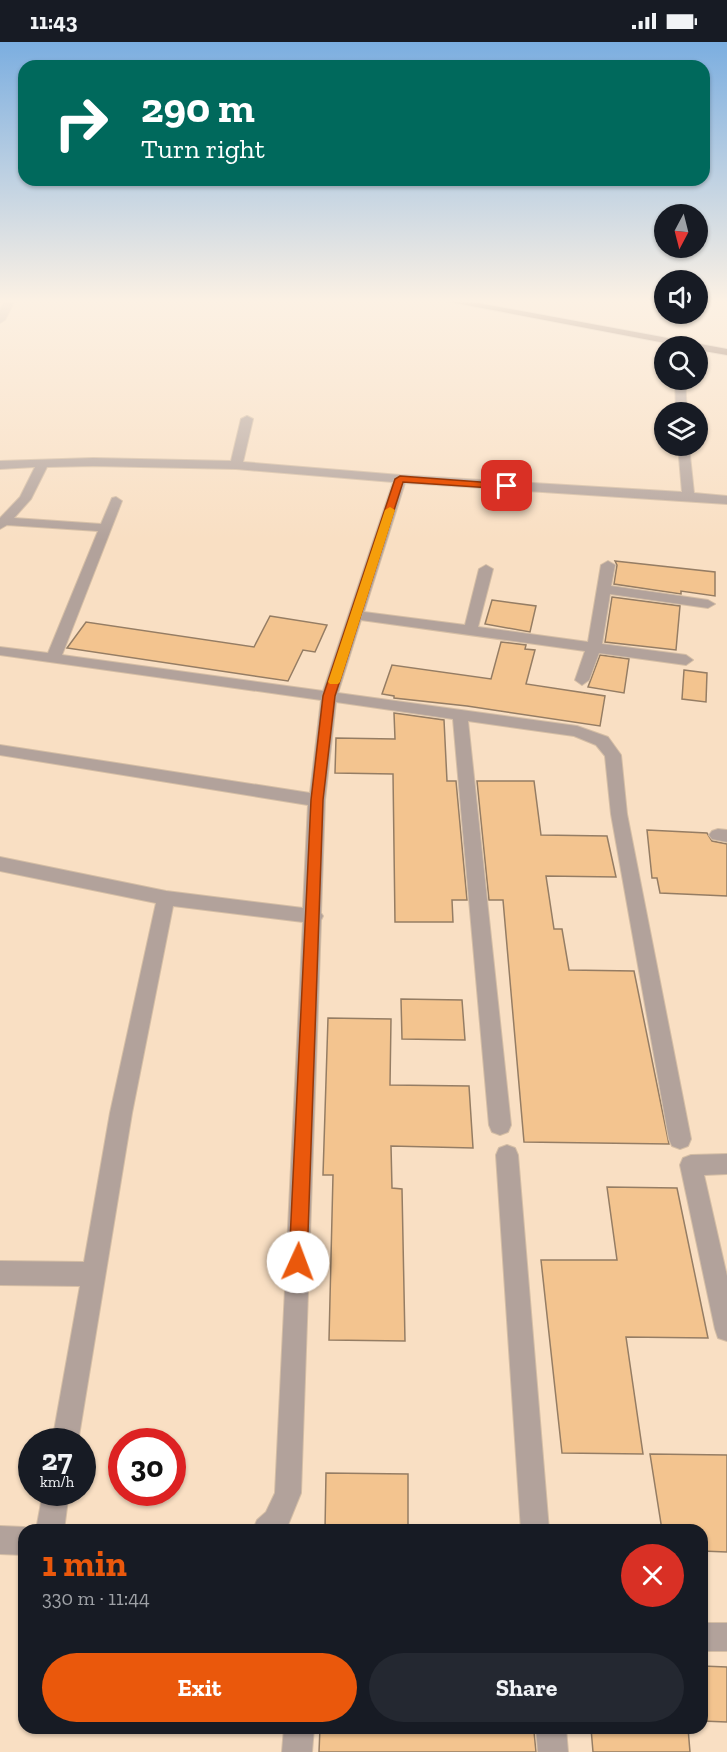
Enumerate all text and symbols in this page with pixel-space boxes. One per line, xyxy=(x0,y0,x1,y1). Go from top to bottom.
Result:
text: 11:43 xyxy=(30,8,78,35)
text: 290 m xyxy=(141,82,255,133)
icon: right xyxy=(42,84,120,162)
text: Turn right xyxy=(141,133,265,165)
north arrow xyxy=(654,204,708,258)
map controls xyxy=(654,204,708,456)
button: sound xyxy=(654,270,708,324)
button: search xyxy=(654,336,708,390)
button: layers xyxy=(654,402,708,456)
pin xyxy=(481,460,532,511)
icon: arrive xyxy=(490,469,523,502)
position arrow xyxy=(266,1230,330,1294)
speed limit sign: 30 xyxy=(108,1428,186,1506)
text: 27 xyxy=(42,1442,72,1478)
text: km/h xyxy=(40,1473,74,1491)
text: 1 min xyxy=(42,1542,127,1585)
button: close xyxy=(621,1544,684,1607)
text: 330 m · 11:44 xyxy=(42,1586,150,1610)
button: Exit xyxy=(42,1653,357,1722)
button: Share xyxy=(369,1653,684,1722)

